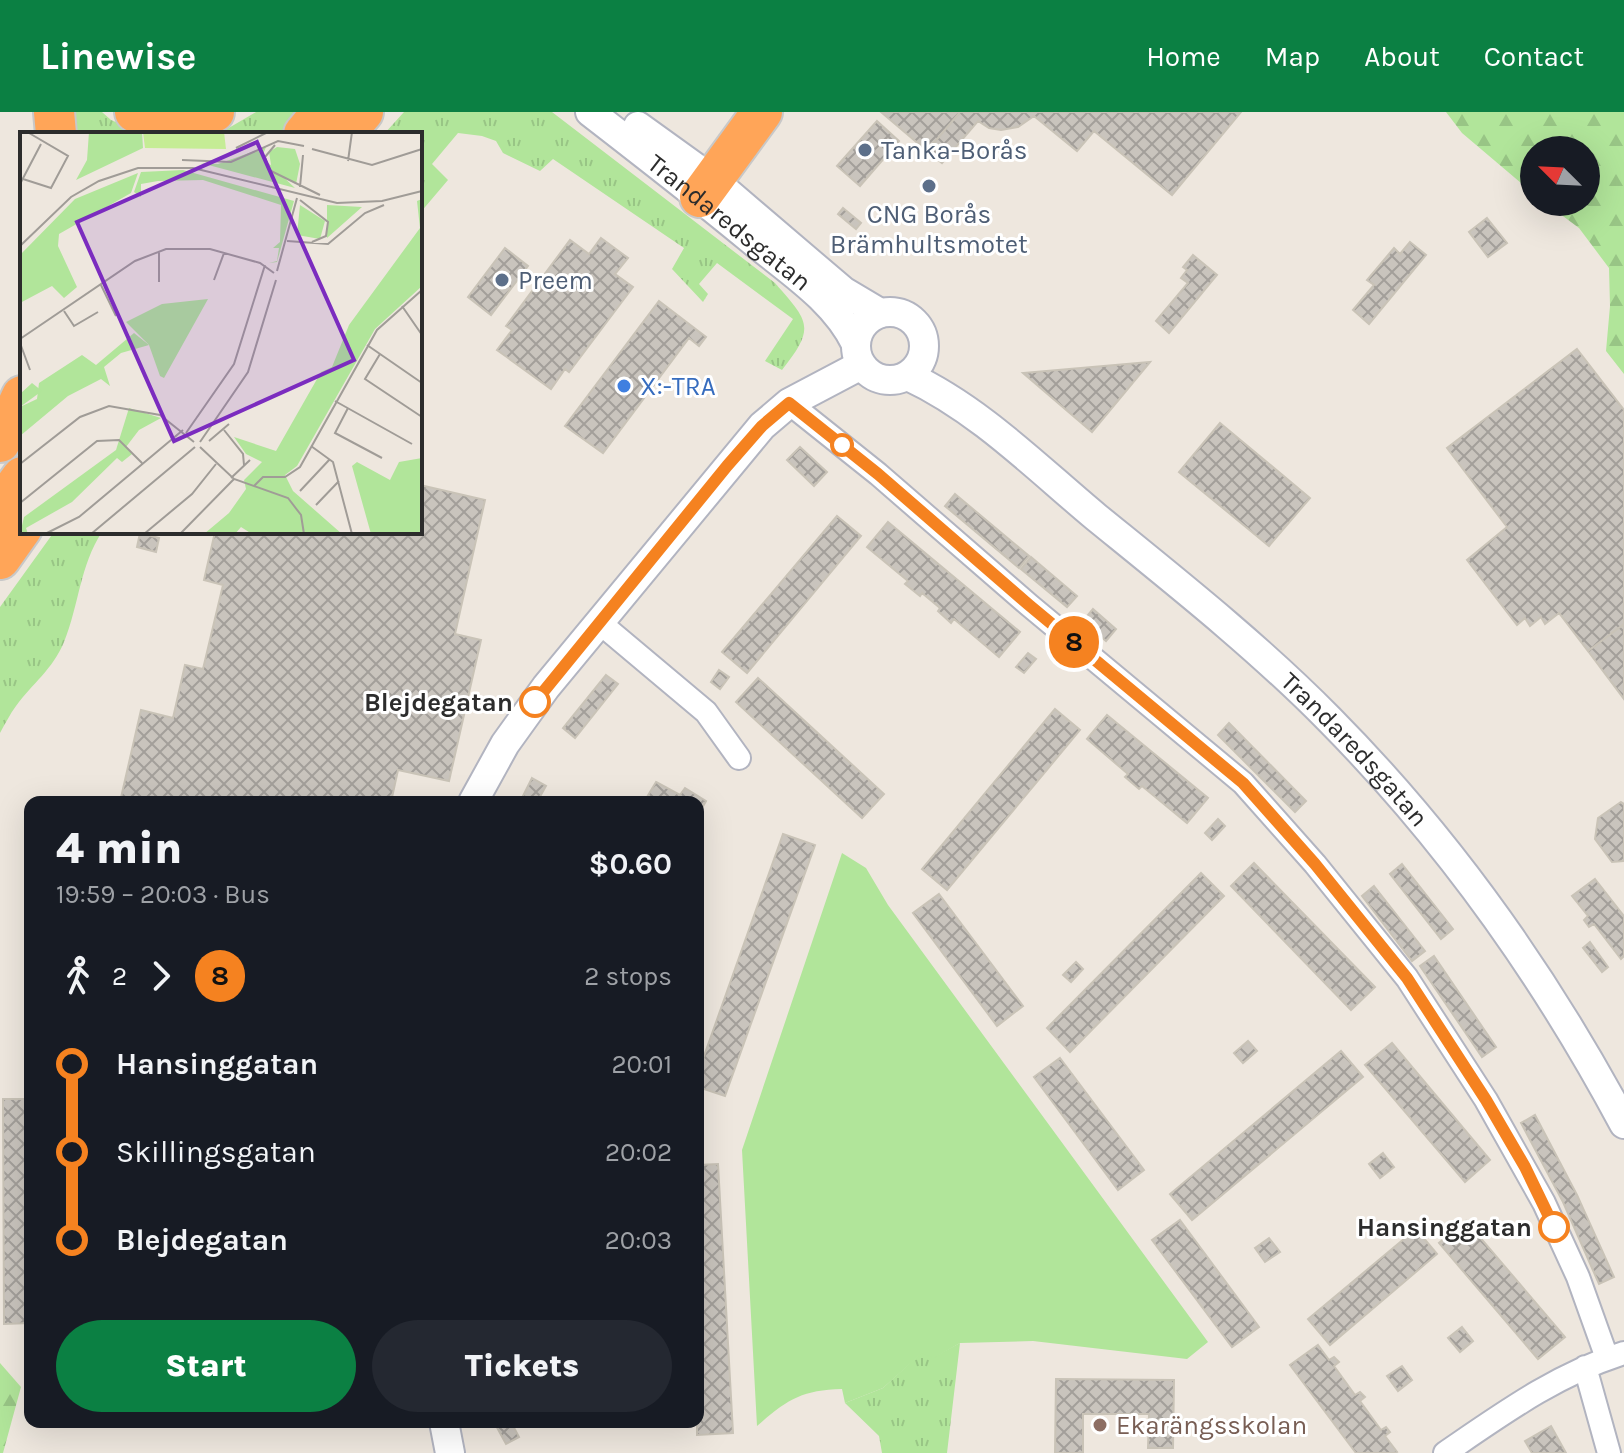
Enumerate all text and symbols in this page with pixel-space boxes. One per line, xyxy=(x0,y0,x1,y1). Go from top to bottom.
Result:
text: Linewise xyxy=(40,34,197,79)
text: Home xyxy=(1146,40,1221,73)
text: Map xyxy=(1265,40,1320,73)
text: About xyxy=(1364,40,1440,73)
text: Contact xyxy=(1484,40,1584,73)
inset map xyxy=(20,132,422,534)
place label: Tanka-Borås xyxy=(881,135,1028,166)
north arrow xyxy=(1520,136,1600,216)
map controls xyxy=(1520,136,1600,216)
marker: Tanka-Borås xyxy=(856,141,874,159)
street label: Trandaredsgatan xyxy=(641,148,818,297)
marker: CNG Borås Brämhultsmotet xyxy=(920,177,938,195)
place label: CNG Borås Brämhultsmotet xyxy=(830,199,1028,260)
place label: Preem xyxy=(518,265,593,296)
marker: Preem xyxy=(493,271,511,289)
place label: X:-TRA xyxy=(640,371,716,402)
marker: X:-TRA xyxy=(615,377,633,395)
unlabelled marker xyxy=(831,434,853,456)
line badge: 8 xyxy=(1048,616,1100,668)
text: 8 xyxy=(1065,625,1083,658)
street label: Trandaredsgatan xyxy=(1274,666,1435,833)
place label: Blejdegatan xyxy=(364,687,513,718)
marker: Blejdegatan xyxy=(520,687,550,717)
text: 4 min xyxy=(56,823,182,874)
text: $0.60 xyxy=(589,846,672,882)
text: 19:59 – 20:03 · Bus xyxy=(56,879,270,910)
icon: walk xyxy=(56,954,100,998)
icon: forward xyxy=(139,954,183,998)
text: 8 xyxy=(211,959,229,992)
text: 2 xyxy=(112,961,127,992)
text: 2 stops xyxy=(584,961,672,992)
text: Hansinggatan xyxy=(116,1046,318,1082)
text: 20:01 xyxy=(611,1049,672,1080)
text: Skillingsgatan xyxy=(116,1134,316,1170)
text: 20:02 xyxy=(605,1137,672,1168)
place label: Hansinggatan xyxy=(1357,1212,1532,1243)
marker: Hansinggatan xyxy=(1539,1212,1569,1242)
text: Blejdegatan xyxy=(116,1222,288,1258)
text: 20:03 xyxy=(605,1225,672,1256)
button: Start xyxy=(56,1320,356,1412)
button: Tickets xyxy=(372,1320,672,1412)
place label: Ekarängsskolan xyxy=(1116,1410,1307,1441)
marker: Ekarängsskolan xyxy=(1091,1416,1109,1434)

